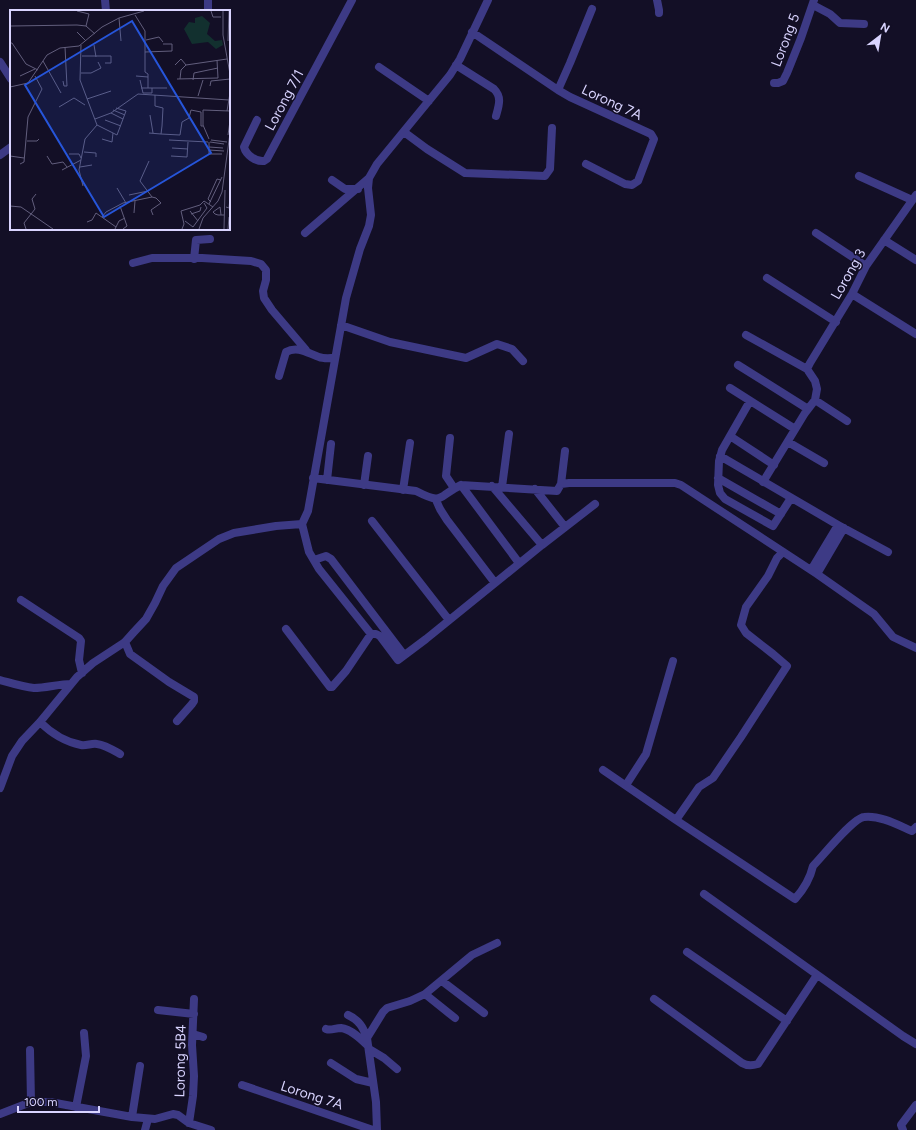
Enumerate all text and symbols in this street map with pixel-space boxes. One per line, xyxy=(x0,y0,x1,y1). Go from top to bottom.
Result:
inset map xyxy=(10,10,230,230)
street label: Lorong 5 xyxy=(768,11,803,69)
north arrow xyxy=(860,16,900,56)
text: N xyxy=(878,20,892,36)
street label: Lorong 7/1 xyxy=(261,67,308,134)
street label: Lorong 7A xyxy=(579,81,645,124)
street label: Lorong 3 xyxy=(827,246,870,302)
street label: Lorong 5B4 xyxy=(171,1024,190,1098)
street label: Lorong 7A xyxy=(278,1077,346,1114)
scale bar xyxy=(18,1088,99,1114)
text: 100 m xyxy=(24,1095,58,1109)

